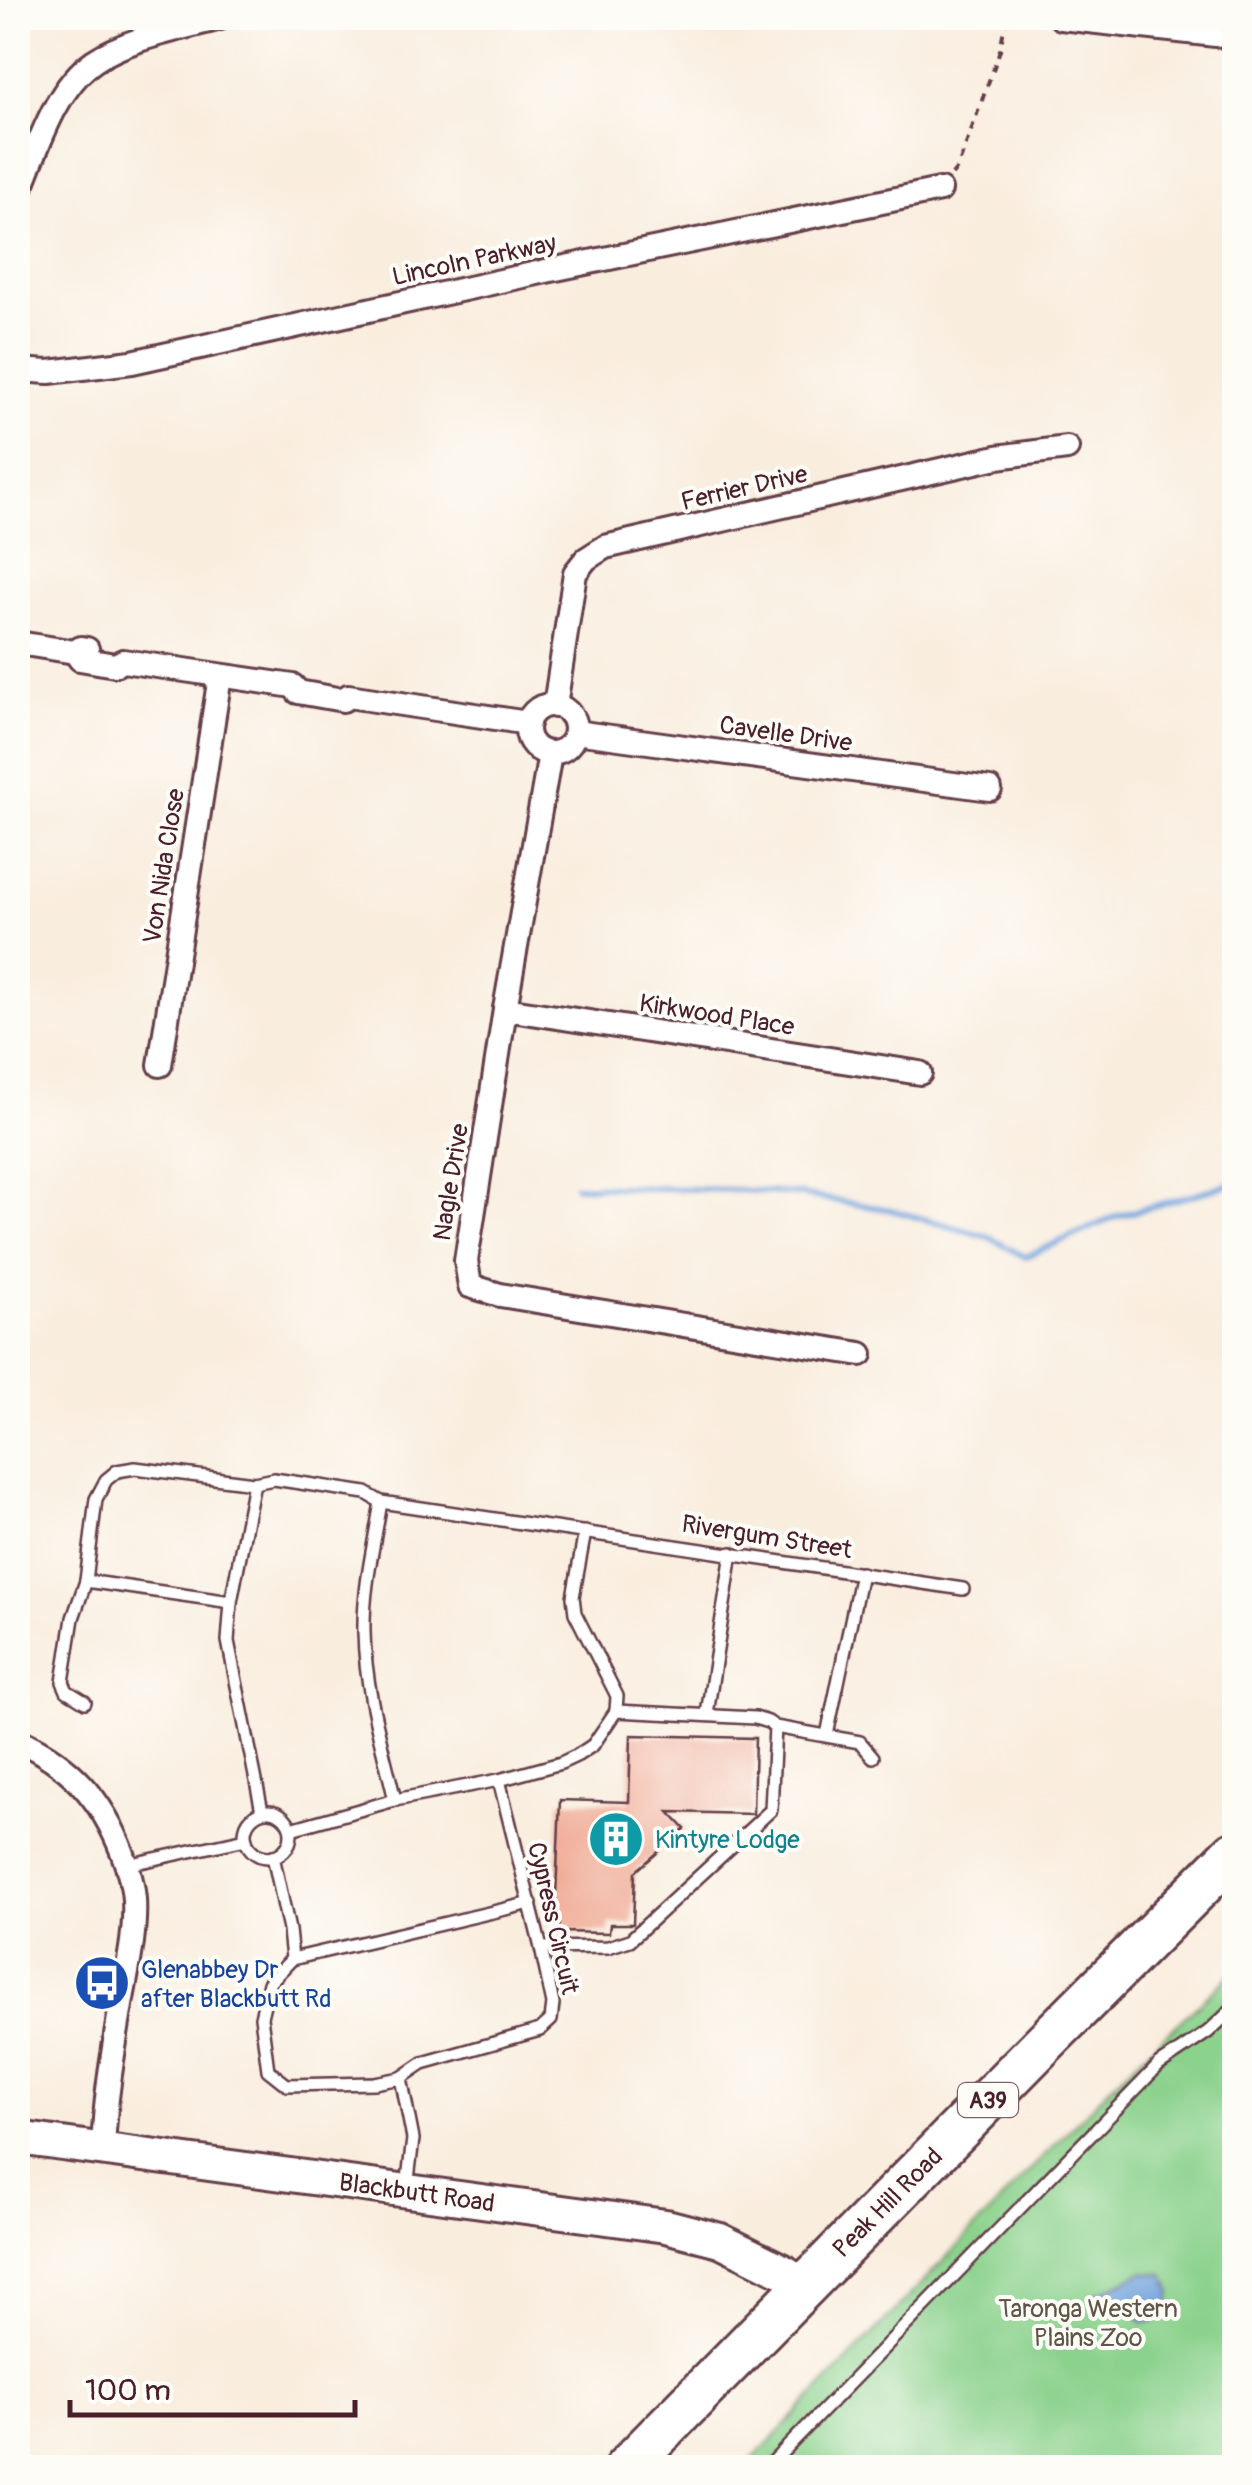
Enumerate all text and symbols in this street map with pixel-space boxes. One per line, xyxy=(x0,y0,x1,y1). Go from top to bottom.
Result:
street label: Lincoln Parkway xyxy=(389,228,560,293)
street label: Ferrier Drive xyxy=(678,459,811,518)
street label: Cavelle Drive xyxy=(717,710,855,759)
street label: Von Nida Close xyxy=(137,786,192,946)
street label: Kirkwood Place xyxy=(637,988,797,1043)
street label: Nagle Drive xyxy=(427,1121,476,1243)
street label: Rivergum Street xyxy=(679,1509,855,1566)
building icon: Kintyre Lodge xyxy=(586,1809,646,1869)
place label: Kintyre Lodge xyxy=(655,1825,800,1856)
street label: Cypress Circuit xyxy=(520,1839,585,1998)
bus stop icon: Glenabbey Dr after Blackbutt Rd xyxy=(72,1953,132,2013)
place label: Glenabbey Dr after Blackbutt Rd xyxy=(141,1955,332,2015)
road number: A39 xyxy=(958,2083,1018,2117)
street label: Peak Hill Road xyxy=(827,2142,950,2265)
street label: Blackbutt Road xyxy=(337,2167,497,2220)
park label: Taronga Western Plains Zoo xyxy=(998,2294,1178,2354)
scale bar xyxy=(70,2355,355,2417)
text: 100 m xyxy=(85,2372,171,2409)

